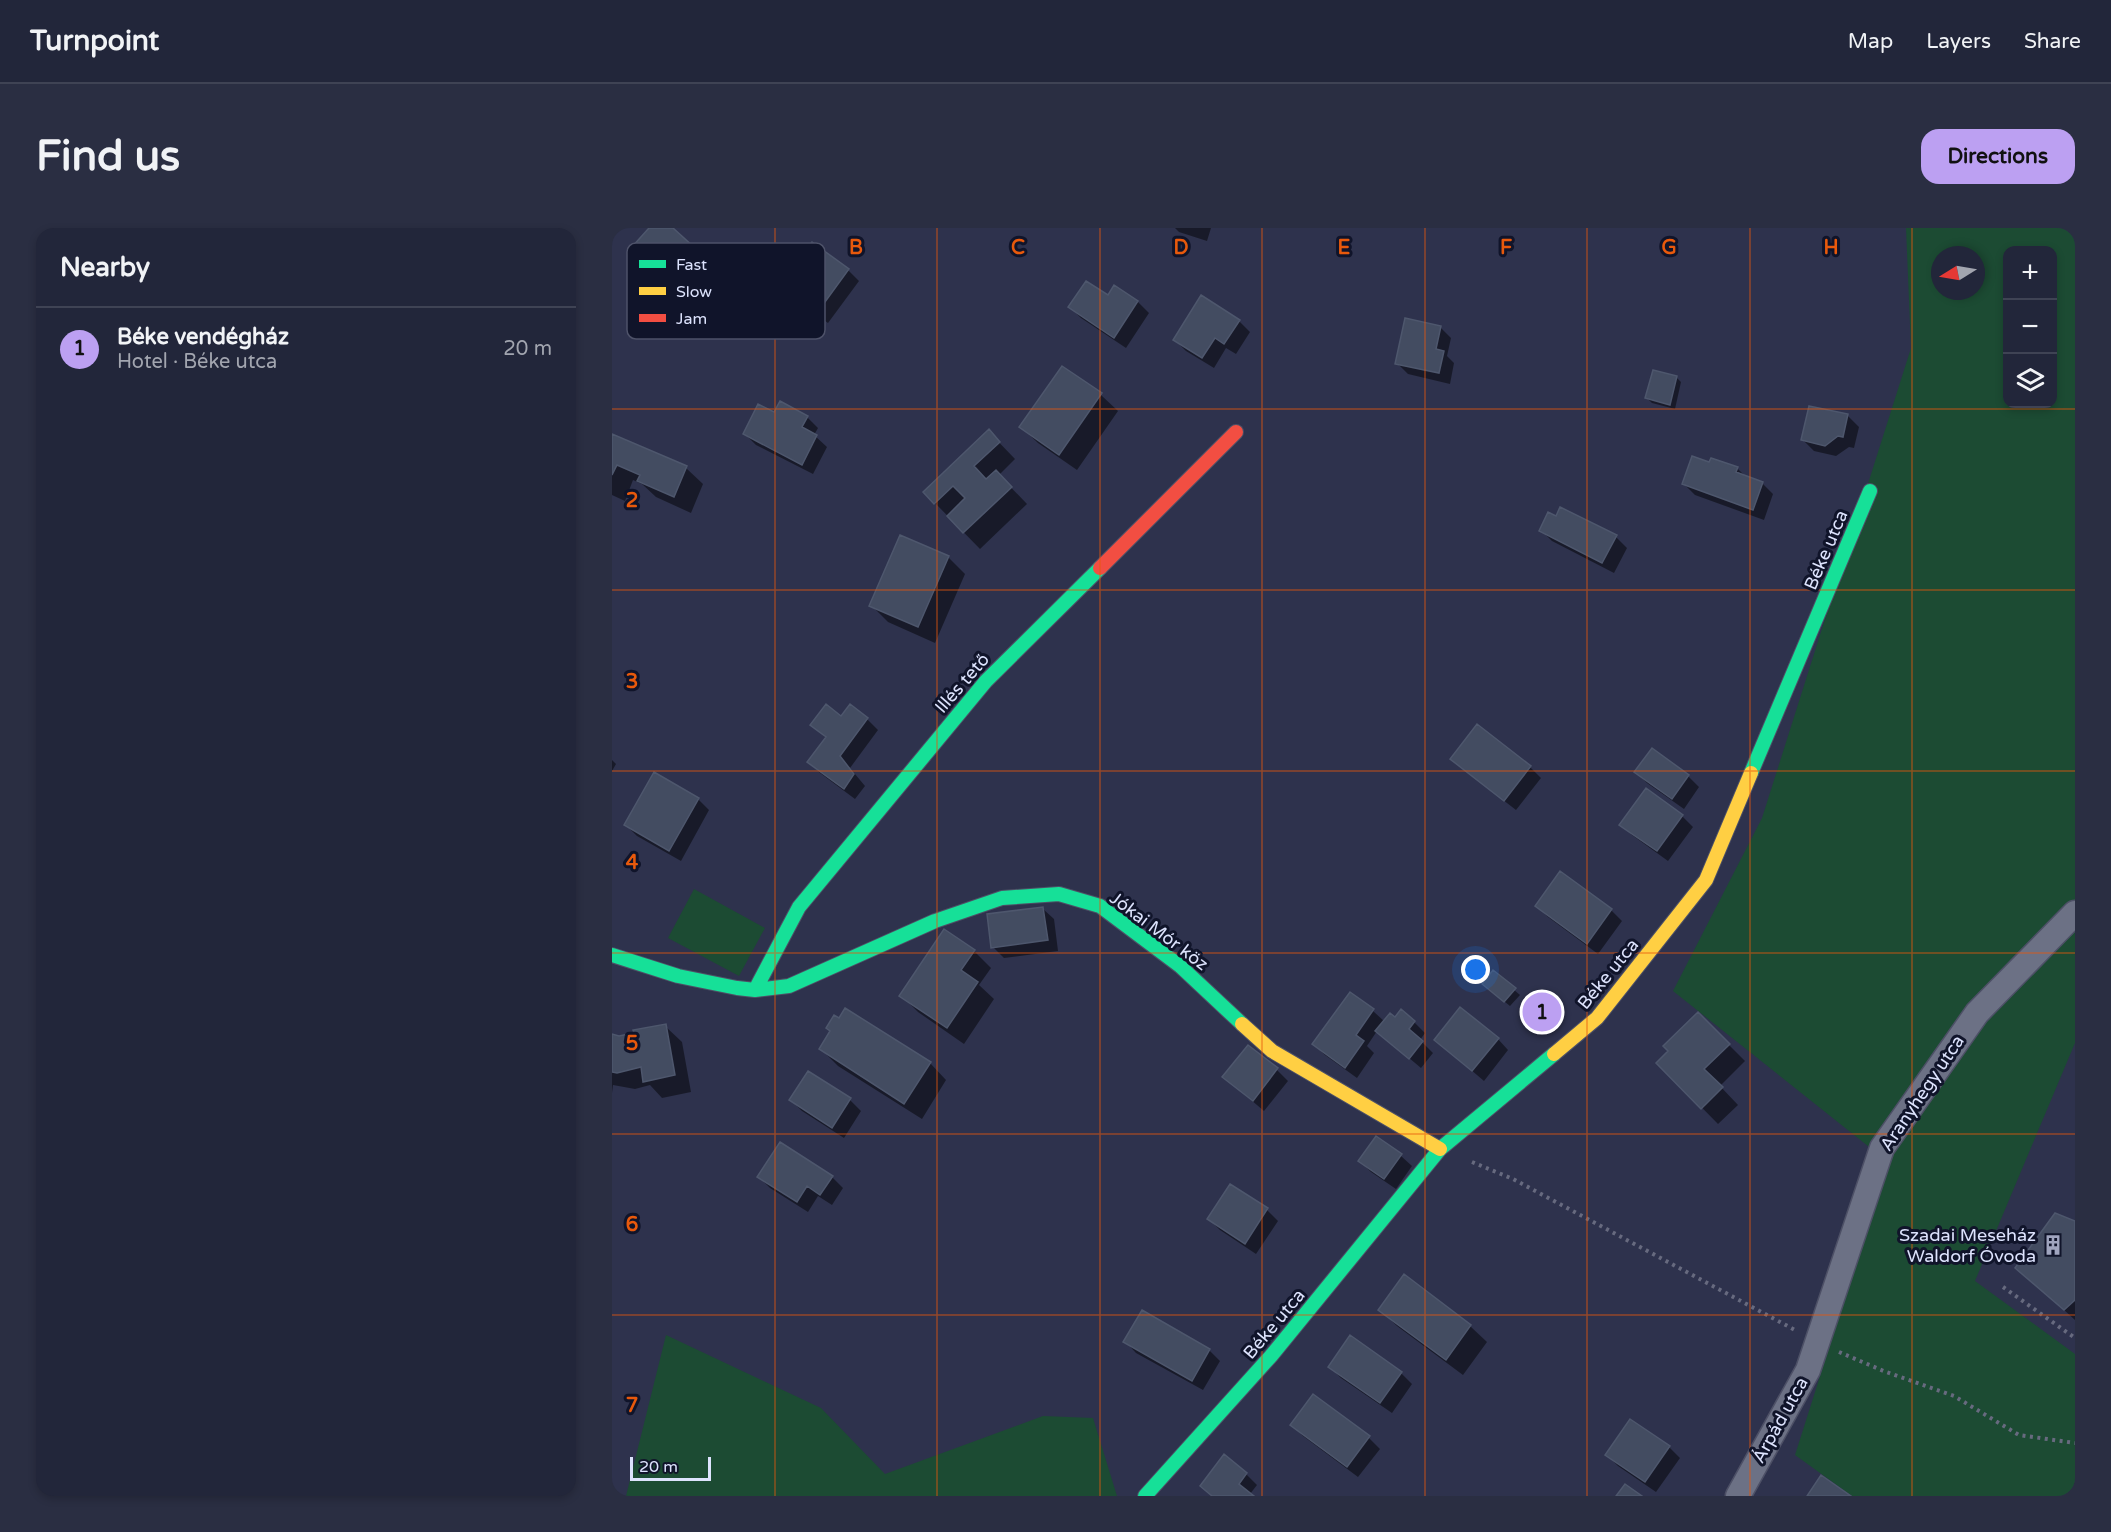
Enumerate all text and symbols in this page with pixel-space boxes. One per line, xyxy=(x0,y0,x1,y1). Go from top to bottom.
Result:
text: Turnpoint xyxy=(30,24,159,58)
text: Map xyxy=(1848,29,1893,54)
text: Layers xyxy=(1926,29,1991,54)
text: Share xyxy=(2024,29,2081,54)
button: Directions xyxy=(1921,129,2075,184)
text: Find us xyxy=(36,131,180,182)
text: B xyxy=(849,236,863,260)
text: C xyxy=(1011,236,1025,260)
text: D xyxy=(1173,236,1189,260)
text: E xyxy=(1338,236,1351,260)
text: F xyxy=(1500,236,1512,260)
text: G xyxy=(1661,236,1677,260)
text: H xyxy=(1823,236,1839,260)
legend xyxy=(627,243,825,339)
north arrow xyxy=(1931,246,1985,300)
map controls xyxy=(2003,246,2057,408)
button: + xyxy=(2003,246,2057,300)
text: Nearby xyxy=(60,252,150,283)
text: Fast xyxy=(676,255,707,275)
text: Slow xyxy=(676,282,712,302)
button: − xyxy=(2003,300,2057,354)
text: Jam xyxy=(676,309,707,329)
text: Béke vendégház xyxy=(117,324,289,350)
text: 1 xyxy=(73,337,86,361)
text: 20 m xyxy=(503,337,552,361)
text: Hotel · Béke utca xyxy=(117,350,277,374)
button: layers xyxy=(2003,354,2057,408)
text: 2 xyxy=(626,489,638,513)
street label: Béke utca xyxy=(1799,507,1853,593)
street label: Illés tető xyxy=(930,649,994,717)
text: 3 xyxy=(626,670,638,694)
text: 4 xyxy=(626,851,639,875)
street label: Jókai Mór köz xyxy=(1105,887,1213,975)
street label: Béke utca xyxy=(1573,934,1643,1014)
your location xyxy=(1461,955,1490,984)
pin: 1 xyxy=(1522,990,1562,1034)
street label: Aranyhegy utca xyxy=(1875,1031,1969,1155)
text: 5 xyxy=(626,1032,638,1056)
text: 6 xyxy=(626,1213,638,1237)
place label: Szadai Meseház Waldorf Óvoda xyxy=(1899,1224,2036,1267)
building icon: Szadai Meseház Waldorf Óvoda xyxy=(2041,1233,2065,1257)
street label: Béke utca xyxy=(1238,1285,1310,1363)
street label: Árpád utca xyxy=(1747,1373,1813,1467)
text: 7 xyxy=(626,1394,638,1418)
scale bar xyxy=(630,1454,711,1482)
text: 20 m xyxy=(639,1457,678,1477)

